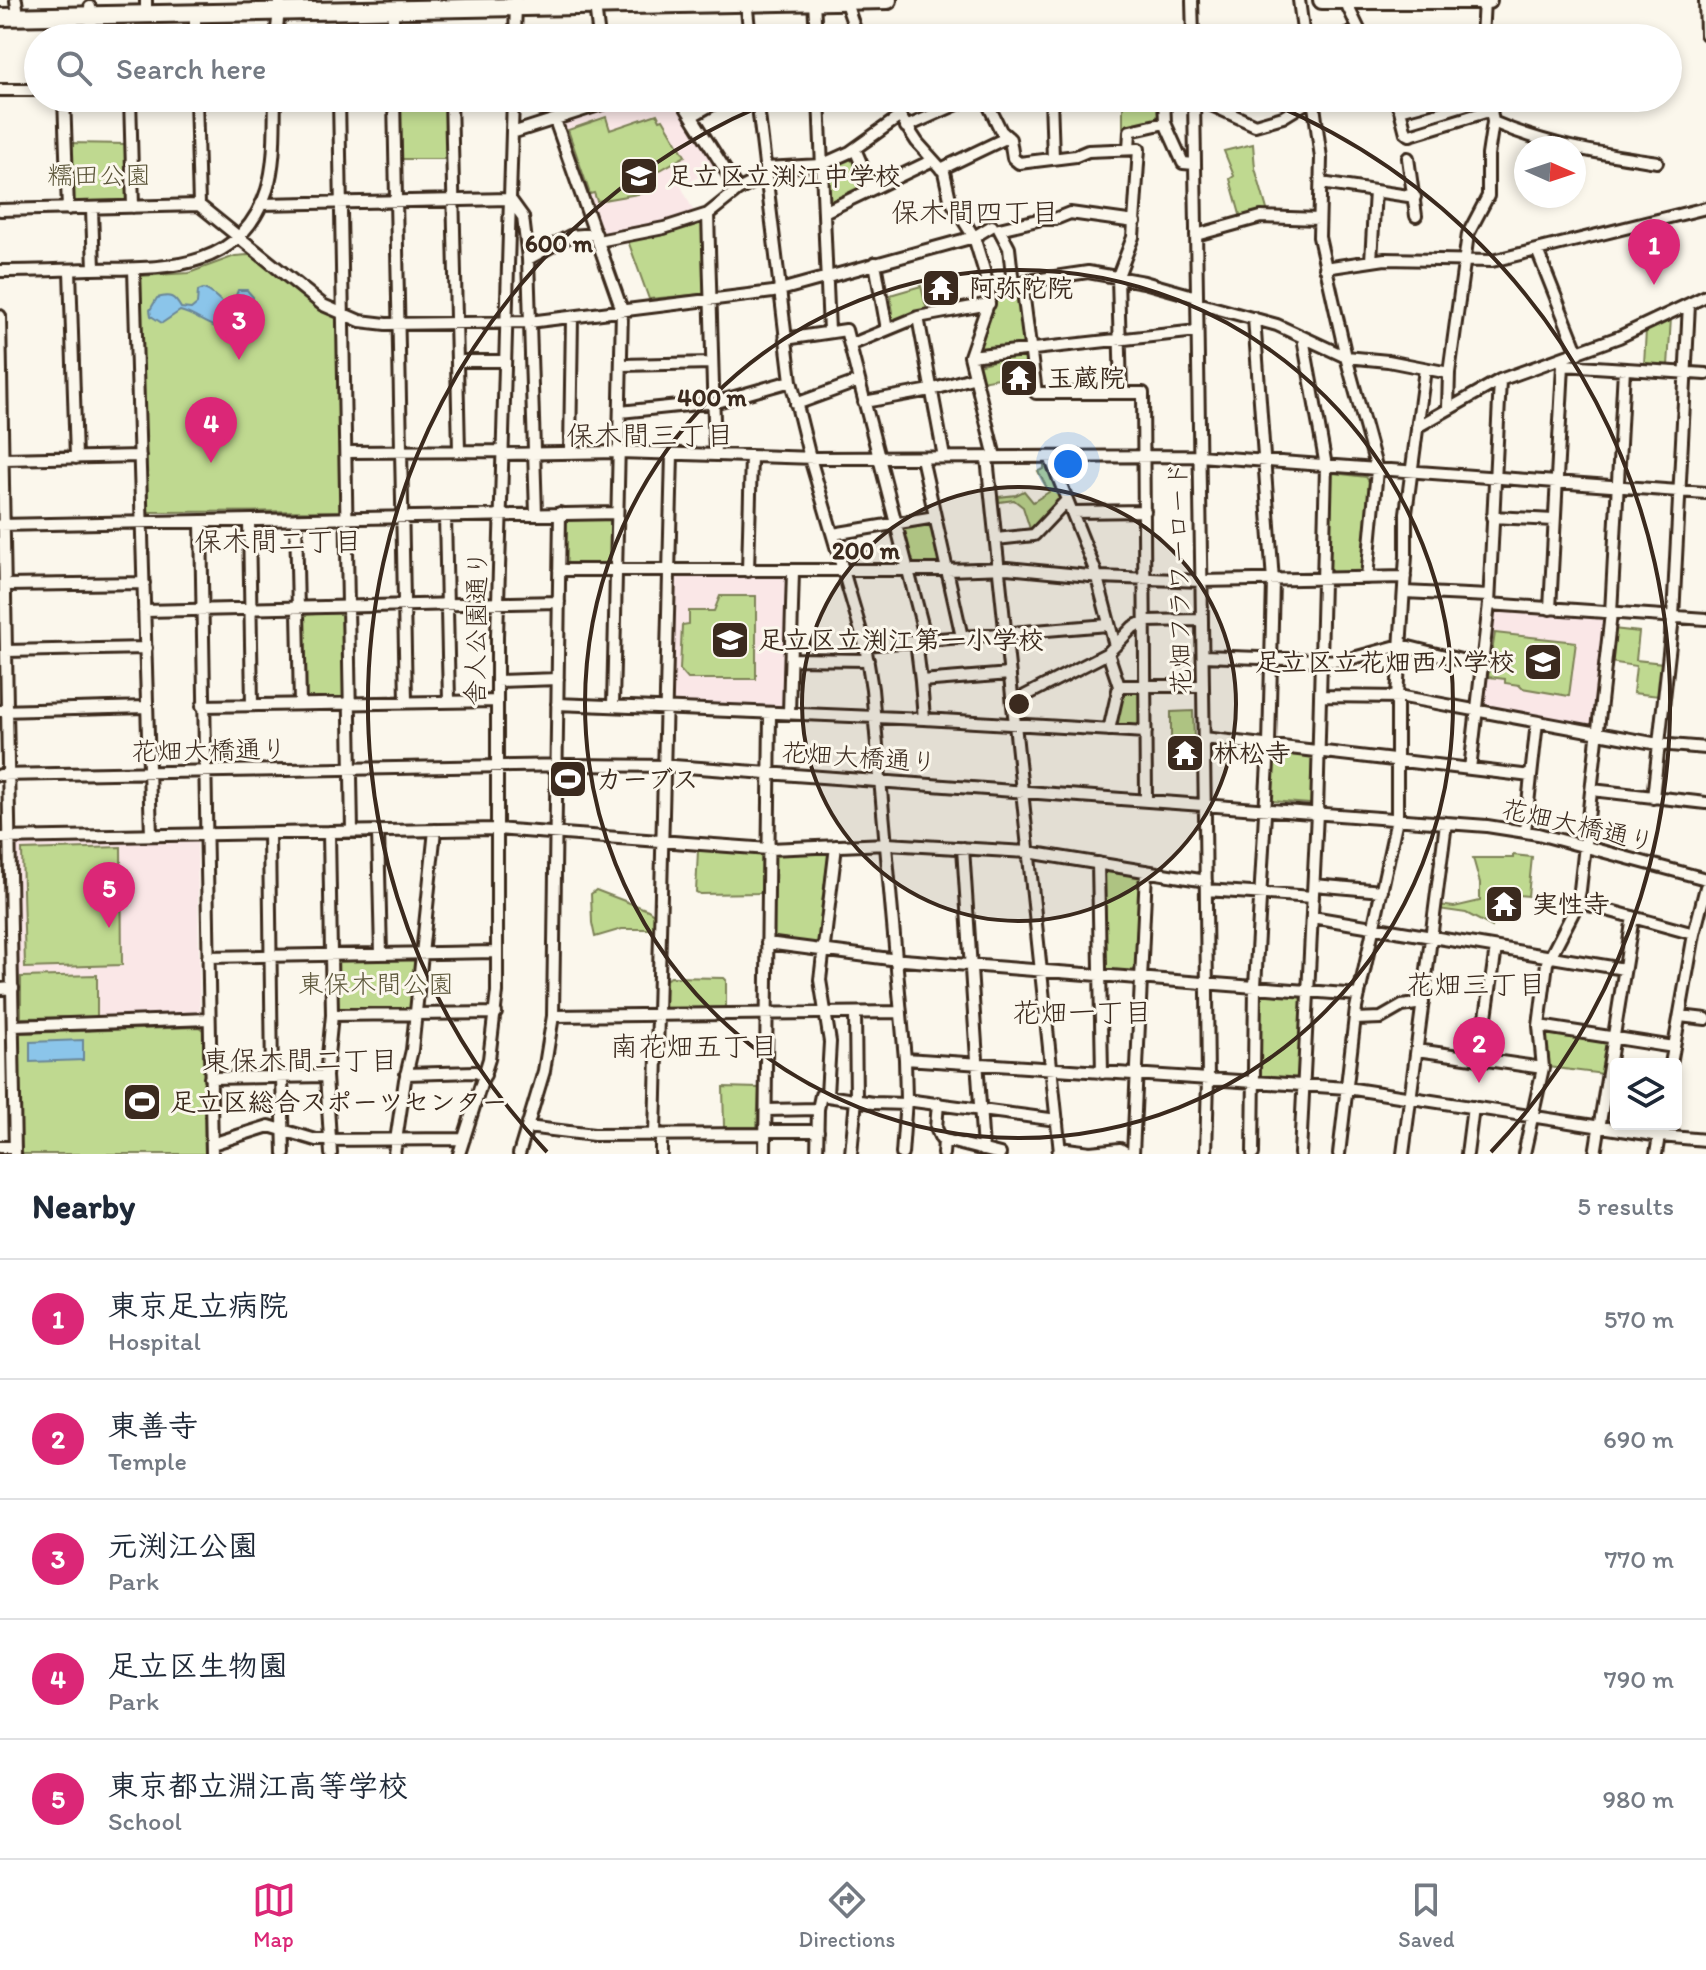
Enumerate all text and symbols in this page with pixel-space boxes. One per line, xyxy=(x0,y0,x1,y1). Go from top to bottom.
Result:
search box xyxy=(24,24,1682,112)
icon: search xyxy=(52,46,96,90)
text: Search here xyxy=(116,50,266,87)
north arrow xyxy=(1514,136,1586,208)
school or university icon: 足立区立渕江中学校 xyxy=(618,155,660,197)
park label: 糯田公園 xyxy=(47,159,151,191)
place label: 足立区立渕江中学校 xyxy=(667,160,901,192)
district label: 保木間四丁目 xyxy=(891,195,1059,229)
pin: 1 xyxy=(1628,219,1680,285)
text: 600 m xyxy=(525,229,594,258)
temple icon: 阿弥陀院 xyxy=(920,267,962,309)
place label: 阿弥陀院 xyxy=(969,272,1073,304)
pin: 3 xyxy=(213,294,265,360)
temple icon: 玉蔵院 xyxy=(998,357,1040,399)
place label: 玉蔵院 xyxy=(1047,362,1125,394)
text: 400 m xyxy=(677,383,748,412)
pin: 4 xyxy=(185,397,237,463)
district label: 保木間三丁目 xyxy=(566,418,734,452)
your location xyxy=(1048,444,1088,484)
street label: 花畑フラワーロード xyxy=(1161,461,1197,695)
district label: 保木間二丁目 xyxy=(194,524,362,558)
text: 200 m xyxy=(832,536,901,565)
street label: 舎人公園通り xyxy=(459,550,493,706)
school or university icon: 足立区立渕江第一小学校 xyxy=(709,619,751,661)
place label: 足立区立渕江第一小学校 xyxy=(758,624,1044,656)
school or university icon: 足立区立花畑西小学校 xyxy=(1522,641,1564,683)
place label: 足立区立花畑西小学校 xyxy=(1255,646,1515,678)
centre of rings xyxy=(1005,690,1033,718)
temple icon: 林松寺 xyxy=(1164,732,1206,774)
street label: 花畑大橋通り xyxy=(131,733,287,767)
street label: 花畑大橋通り xyxy=(780,736,938,778)
place label: 林松寺 xyxy=(1213,737,1291,769)
sports icon: カーブス xyxy=(547,758,589,800)
place label: カーブス xyxy=(596,763,698,795)
street label: 花畑大橋通り xyxy=(1498,792,1658,858)
pin: 5 xyxy=(83,862,135,928)
temple icon: 実性寺 xyxy=(1483,883,1525,925)
place label: 実性寺 xyxy=(1532,888,1610,920)
district label: 花畑三丁目 xyxy=(1406,967,1546,1001)
park label: 東保木間公園 xyxy=(298,968,454,1000)
district label: 花畑一丁目 xyxy=(1012,995,1152,1029)
pin: 2 xyxy=(1453,1017,1505,1083)
district label: 南花畑五丁目 xyxy=(610,1029,778,1063)
district label: 東保木間二丁目 xyxy=(202,1043,398,1077)
map controls xyxy=(1610,1058,1682,1130)
button: layers xyxy=(1610,1058,1682,1130)
sports icon: 足立区総合スポーツセンター xyxy=(121,1081,163,1123)
place label: 足立区総合スポーツセンター xyxy=(170,1086,507,1118)
text: Nearby xyxy=(32,1186,135,1227)
text: 5 results xyxy=(1577,1190,1674,1222)
text: 東京足立病院 xyxy=(108,1287,288,1324)
text: 1 xyxy=(52,1303,64,1335)
text: 570 m xyxy=(1604,1303,1674,1335)
text: Hospital xyxy=(108,1325,201,1357)
text: 東善寺 xyxy=(108,1407,198,1444)
text: 2 xyxy=(51,1423,65,1455)
text: 690 m xyxy=(1603,1423,1674,1455)
text: Temple xyxy=(108,1445,187,1477)
text: 元渕江公園 xyxy=(108,1527,258,1564)
text: 3 xyxy=(51,1543,65,1575)
text: 770 m xyxy=(1604,1543,1674,1575)
text: Park xyxy=(108,1565,159,1597)
text: 足立区生物園 xyxy=(108,1647,288,1684)
text: 4 xyxy=(50,1663,66,1695)
text: 790 m xyxy=(1604,1663,1674,1695)
text: Park xyxy=(108,1685,159,1717)
text: 東京都立淵江高等学校 xyxy=(108,1767,408,1804)
text: 5 xyxy=(51,1783,65,1815)
text: 980 m xyxy=(1602,1783,1674,1815)
text: School xyxy=(108,1805,182,1837)
tab: Map xyxy=(252,1878,296,1953)
tab: Directions xyxy=(799,1878,895,1953)
tab: Saved xyxy=(1398,1878,1454,1953)

